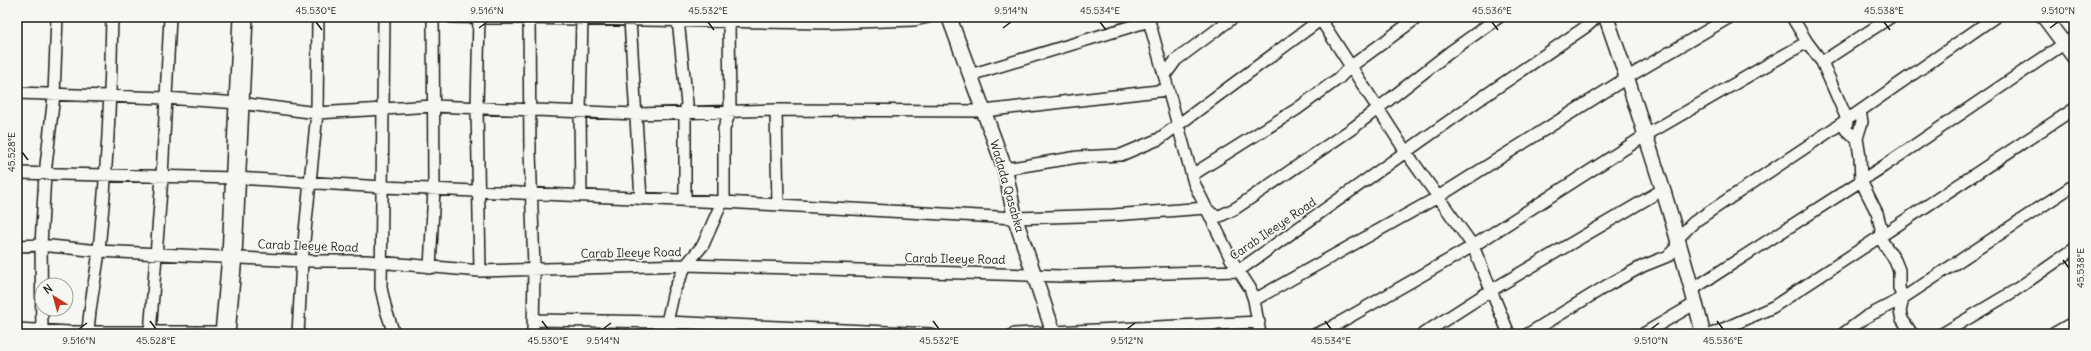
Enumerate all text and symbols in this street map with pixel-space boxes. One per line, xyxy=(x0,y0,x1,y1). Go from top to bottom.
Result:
text: 45.530°E xyxy=(296,4,337,17)
text: 9.516°N xyxy=(470,4,504,17)
text: 45.532°E xyxy=(688,4,728,17)
text: 9.514°N xyxy=(994,4,1028,17)
text: 45.534°E xyxy=(1080,4,1120,17)
text: 45.536°E xyxy=(1472,4,1512,17)
text: 45.538°E xyxy=(1864,4,1904,17)
text: 9.510°N xyxy=(2041,4,2075,17)
text: 45.528°E xyxy=(5,132,18,172)
street label: Wadada Qasabka xyxy=(987,138,1028,234)
street label: Carab Ileeye Road xyxy=(1227,194,1319,263)
street label: Carab Ileeye Road xyxy=(257,236,359,255)
street label: Carab Ileeye Road xyxy=(580,244,682,261)
text: 45.538°E xyxy=(2074,248,2087,288)
street label: Carab Ileeye Road xyxy=(904,250,1006,267)
north arrow xyxy=(34,277,74,317)
text: N xyxy=(41,281,55,297)
text: 9.516°N xyxy=(62,334,96,347)
text: 45.528°E xyxy=(136,334,176,347)
text: 45.530°E xyxy=(528,334,569,347)
text: 9.514°N xyxy=(586,334,620,347)
text: 45.532°E xyxy=(919,334,959,347)
text: 9.512°N xyxy=(1110,334,1144,347)
text: 45.534°E xyxy=(1311,334,1351,347)
text: 9.510°N xyxy=(1634,334,1668,347)
text: 45.536°E xyxy=(1703,334,1743,347)

